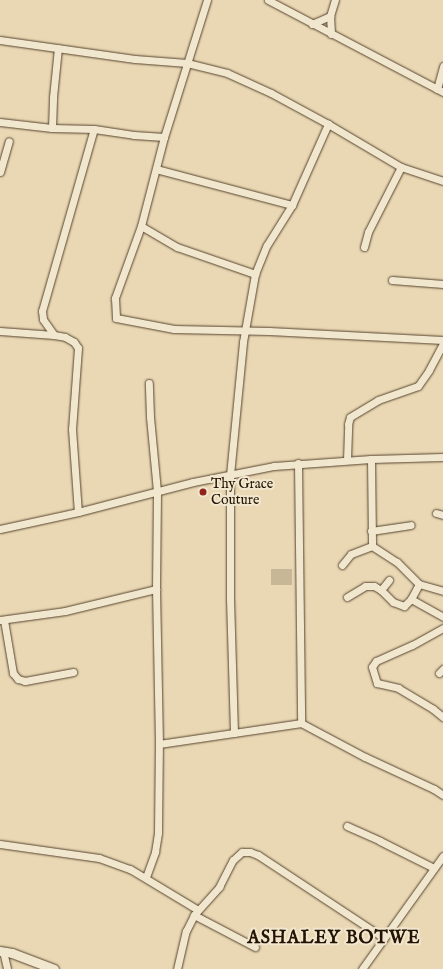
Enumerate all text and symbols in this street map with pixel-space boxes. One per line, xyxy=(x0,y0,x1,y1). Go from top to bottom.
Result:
place label: Thy Grace Couture xyxy=(211,476,273,508)
marker: Thy Grace Couture xyxy=(198,487,208,497)
district label: ASHALEY BOTWE xyxy=(247,928,421,950)

